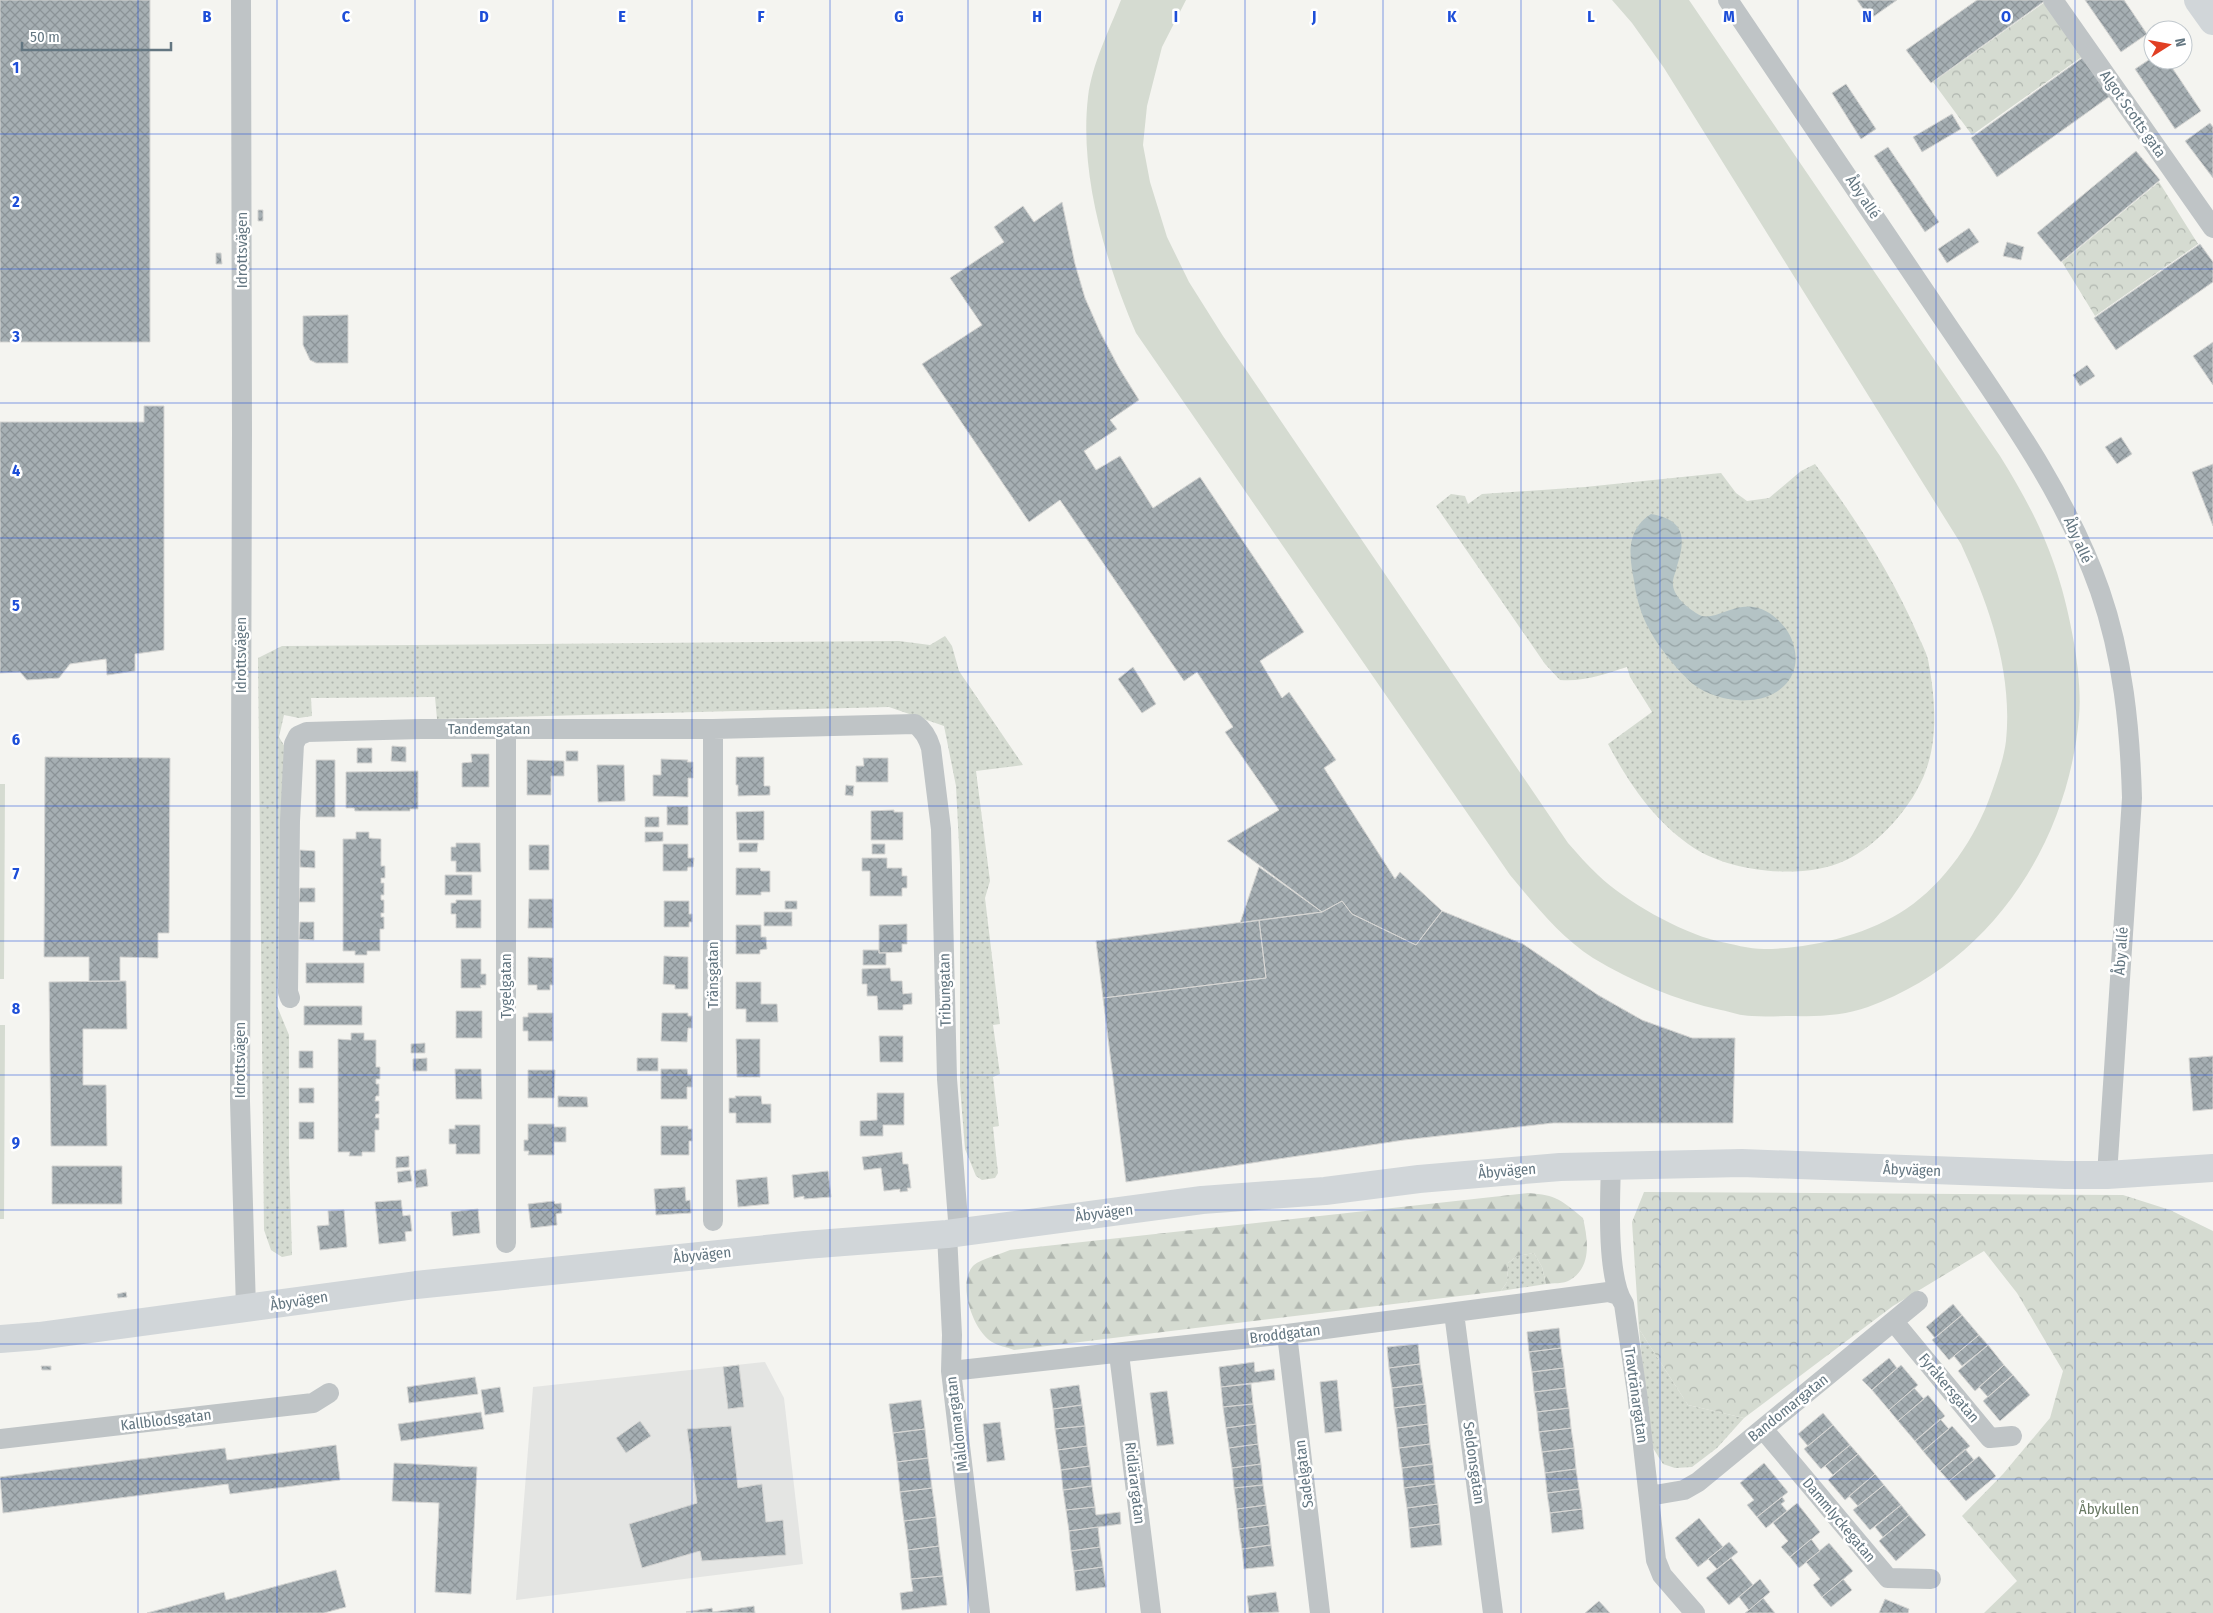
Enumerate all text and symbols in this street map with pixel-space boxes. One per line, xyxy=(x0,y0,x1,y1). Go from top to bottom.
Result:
text: B xyxy=(203,7,212,26)
text: C xyxy=(342,7,351,26)
text: D xyxy=(479,7,489,26)
text: E xyxy=(618,7,626,26)
text: F xyxy=(757,7,765,26)
text: G xyxy=(894,7,904,26)
text: H xyxy=(1032,7,1042,26)
text: I xyxy=(1174,7,1178,26)
text: J xyxy=(1311,7,1316,26)
text: K xyxy=(1447,7,1457,26)
text: L xyxy=(1587,7,1595,26)
text: M xyxy=(1723,7,1735,26)
text: N xyxy=(1862,7,1872,26)
text: O xyxy=(2001,7,2011,26)
scale bar xyxy=(22,20,171,52)
north arrow xyxy=(2143,20,2193,70)
text: 50 m xyxy=(30,28,60,46)
text: N xyxy=(2171,37,2189,48)
text: 1 xyxy=(13,58,19,77)
street label: Algot Scotts gata xyxy=(2096,67,2170,161)
street label: Åby allé xyxy=(1842,172,1884,222)
text: 2 xyxy=(11,192,20,211)
street label: Idrottsvägen xyxy=(233,212,251,288)
text: 3 xyxy=(11,327,20,346)
text: 4 xyxy=(12,461,20,480)
street label: Åby allé xyxy=(2060,514,2096,566)
text: 5 xyxy=(12,596,20,615)
street label: Idrottsvägen xyxy=(232,617,250,693)
street label: Tandemgatan xyxy=(448,720,530,738)
text: 6 xyxy=(12,730,20,749)
text: 7 xyxy=(13,864,20,883)
street label: Åby allé xyxy=(2110,926,2132,976)
street label: Tränsgatan xyxy=(704,941,722,1009)
street label: Tygelgatan xyxy=(497,953,515,1019)
street label: Tribungatan xyxy=(935,953,955,1027)
text: 8 xyxy=(12,999,21,1018)
street label: Idrottsvägen xyxy=(231,1022,249,1098)
text: 9 xyxy=(12,1133,20,1152)
street label: Åbyvägen xyxy=(1477,1159,1537,1183)
street label: Åbyvägen xyxy=(1883,1160,1941,1180)
street label: Åbyvägen xyxy=(1074,1201,1134,1225)
street label: Åbyvägen xyxy=(672,1243,732,1267)
street label: Åbyvägen xyxy=(269,1288,329,1314)
street label: Broddgatan xyxy=(1249,1321,1321,1347)
street label: Travtränargatan xyxy=(1620,1346,1652,1444)
street label: Fyråkersgatan xyxy=(1915,1350,1983,1426)
street label: Bandomargatan xyxy=(1744,1370,1832,1446)
street label: Måldomargatan xyxy=(942,1375,972,1473)
street label: Kallblodsgatan xyxy=(120,1406,212,1434)
street label: Seldonsgatan xyxy=(1459,1421,1489,1505)
street label: Sadelgatan xyxy=(1291,1439,1317,1509)
street label: Ridlärargatan xyxy=(1121,1441,1149,1525)
street label: Dammlyckegatan xyxy=(1799,1474,1879,1566)
park label: Åbykullen xyxy=(2079,1500,2139,1518)

